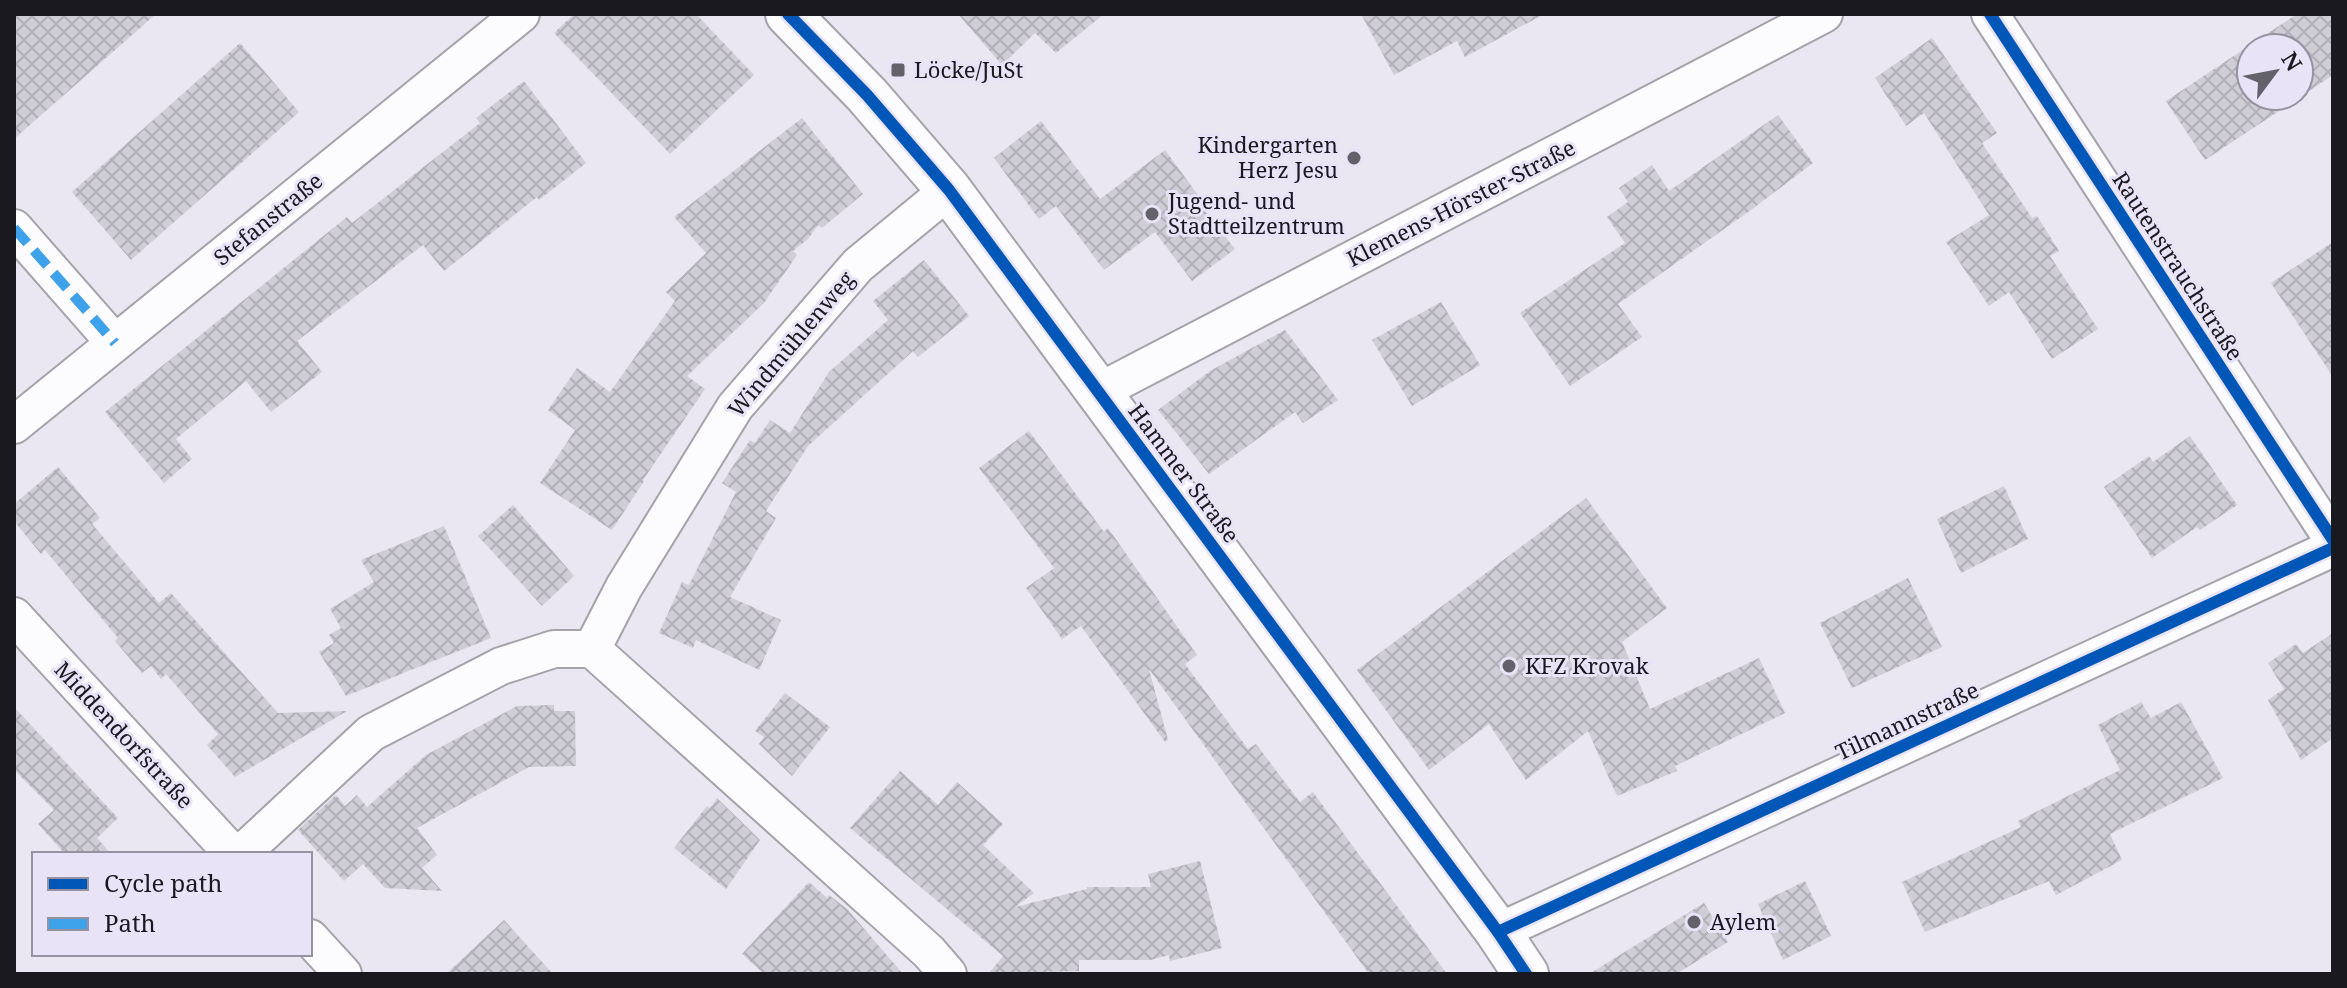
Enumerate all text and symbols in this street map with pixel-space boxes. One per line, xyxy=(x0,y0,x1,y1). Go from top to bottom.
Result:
north arrow xyxy=(2235,32,2315,112)
text: N xyxy=(2275,46,2310,76)
place label: Löcke/JuSt xyxy=(914,54,1024,84)
marker: Löcke/JuSt xyxy=(889,61,907,79)
place label: Kindergarten Herz Jesu xyxy=(1197,129,1338,184)
street label: Klemens-Hörster-Straße xyxy=(1341,131,1580,273)
marker: Kindergarten Herz Jesu xyxy=(1345,149,1363,167)
street label: Stefanstraße xyxy=(207,165,328,271)
street label: Rautenstrauchstraße xyxy=(2107,165,2251,366)
place label: Jugend- und Stadtteilzentrum xyxy=(1167,185,1345,240)
marker: Jugend- und Stadtteilzentrum xyxy=(1143,205,1161,223)
street label: Windmühlenweg xyxy=(720,264,860,423)
street label: Hammer Straße xyxy=(1122,397,1247,548)
place label: KFZ Krovak xyxy=(1525,650,1649,680)
street label: Middendorfstraße xyxy=(49,654,201,815)
marker: KFZ Krovak xyxy=(1500,657,1518,675)
street label: Tilmannstraße xyxy=(1830,674,1983,766)
legend xyxy=(32,852,312,956)
text: Cycle path xyxy=(104,866,223,899)
text: Path xyxy=(104,906,156,939)
place label: Aylem xyxy=(1710,906,1776,936)
marker: Aylem xyxy=(1685,913,1703,931)

